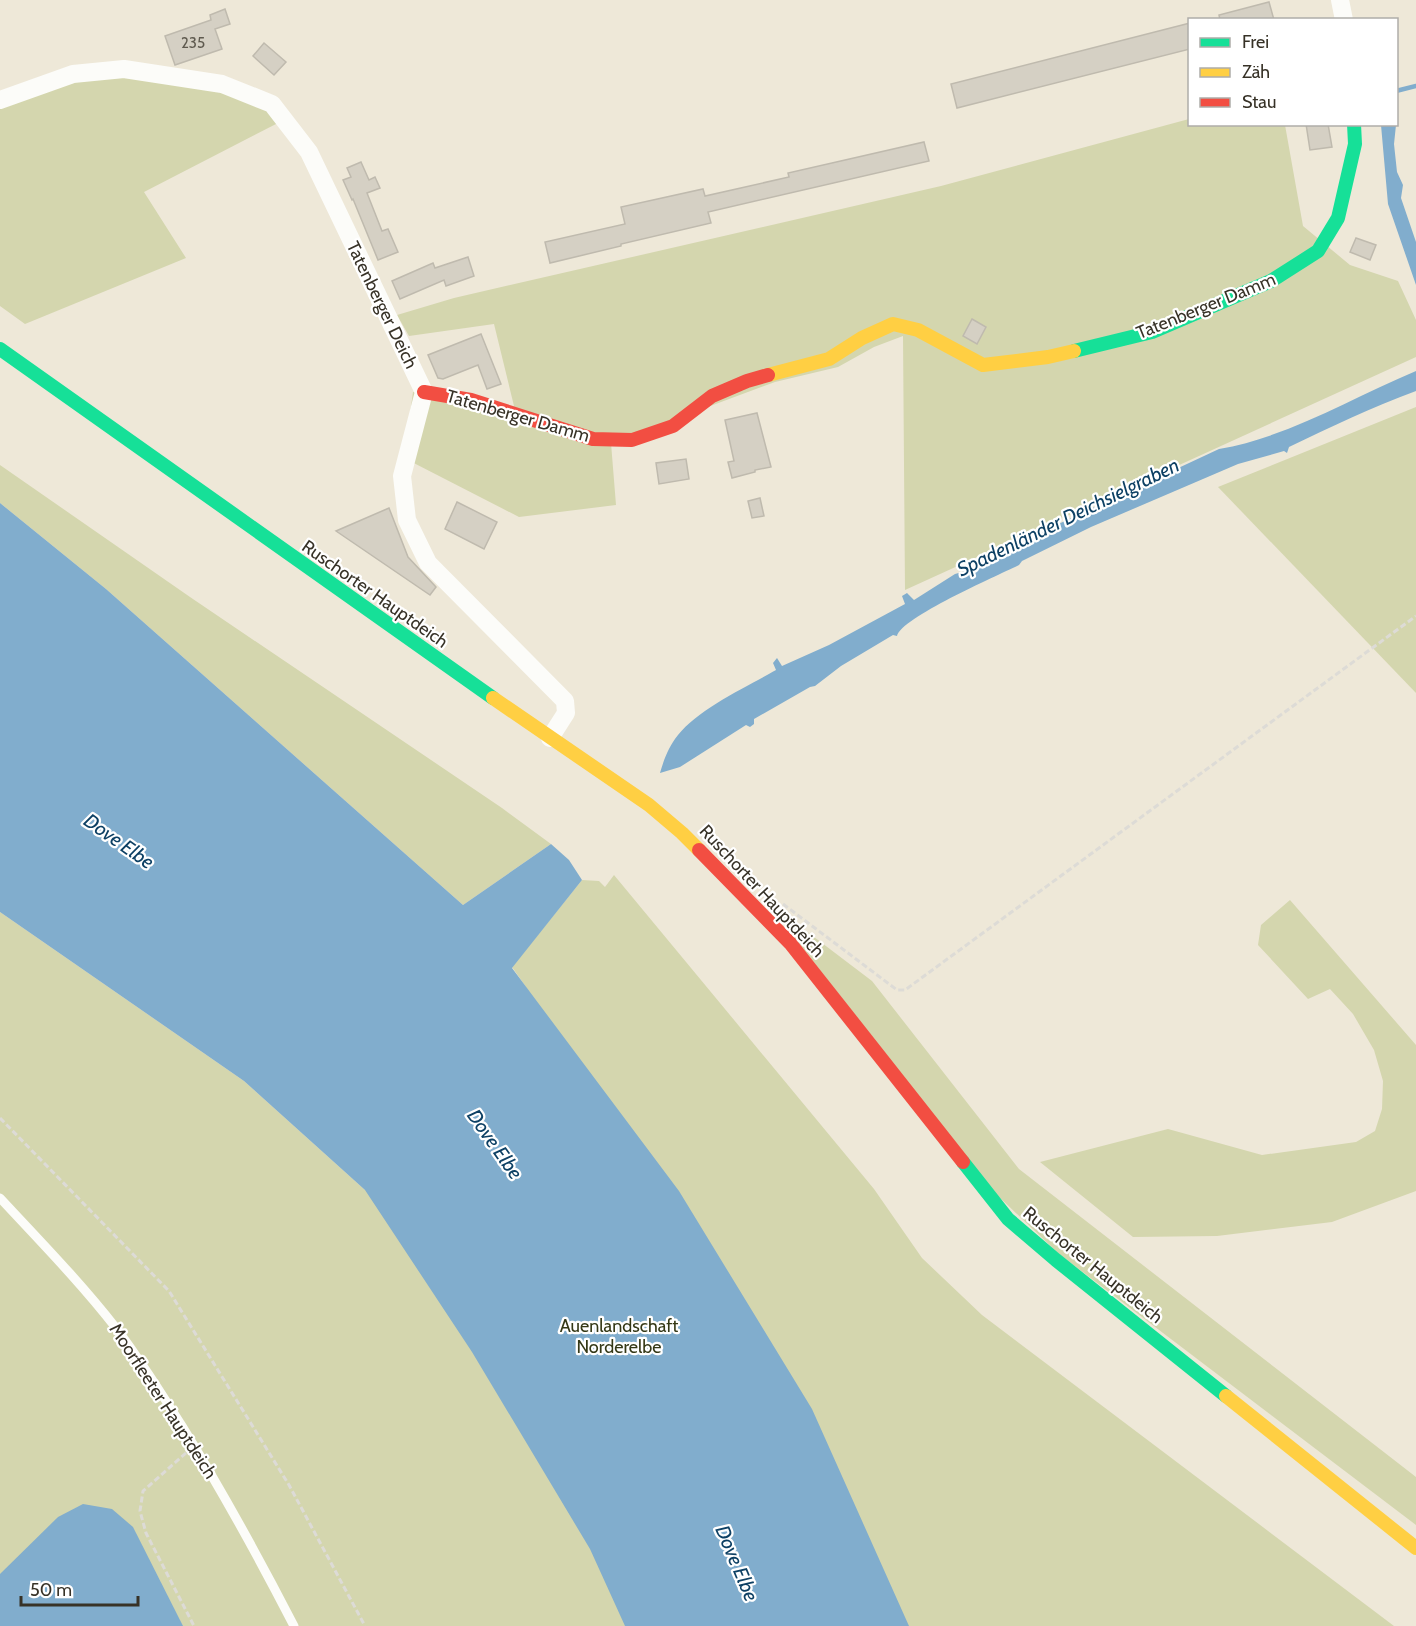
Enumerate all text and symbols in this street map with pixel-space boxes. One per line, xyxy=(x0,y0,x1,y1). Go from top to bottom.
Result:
legend xyxy=(1188,18,1398,126)
text: Frei xyxy=(1242,31,1269,53)
house number: 235 xyxy=(181,34,205,52)
text: Zäh xyxy=(1242,61,1270,83)
text: Stau xyxy=(1242,91,1276,113)
street label: Tatenberger Deich xyxy=(342,238,422,372)
street label: Tatenberger Damm xyxy=(1133,268,1279,344)
street label: Tatenberger Damm xyxy=(444,385,592,447)
water label: Spadenländer Deichsielgraben xyxy=(953,453,1183,581)
street label: Ruschorter Hauptdeich xyxy=(298,535,452,653)
water label: Dove Elbe xyxy=(79,808,159,874)
street label: Ruschorter Hauptdeich xyxy=(695,820,829,962)
water label: Dove Elbe xyxy=(462,1104,528,1184)
street label: Ruschorter Hauptdeich xyxy=(1019,1202,1167,1328)
park label: Auenlandschaft Norderelbe xyxy=(560,1315,678,1358)
street label: Moorfleeter Hauptdeich xyxy=(105,1319,221,1483)
water label: Dove Elbe xyxy=(710,1521,764,1605)
scale bar xyxy=(21,1569,138,1607)
text: 50 m xyxy=(30,1579,72,1601)

